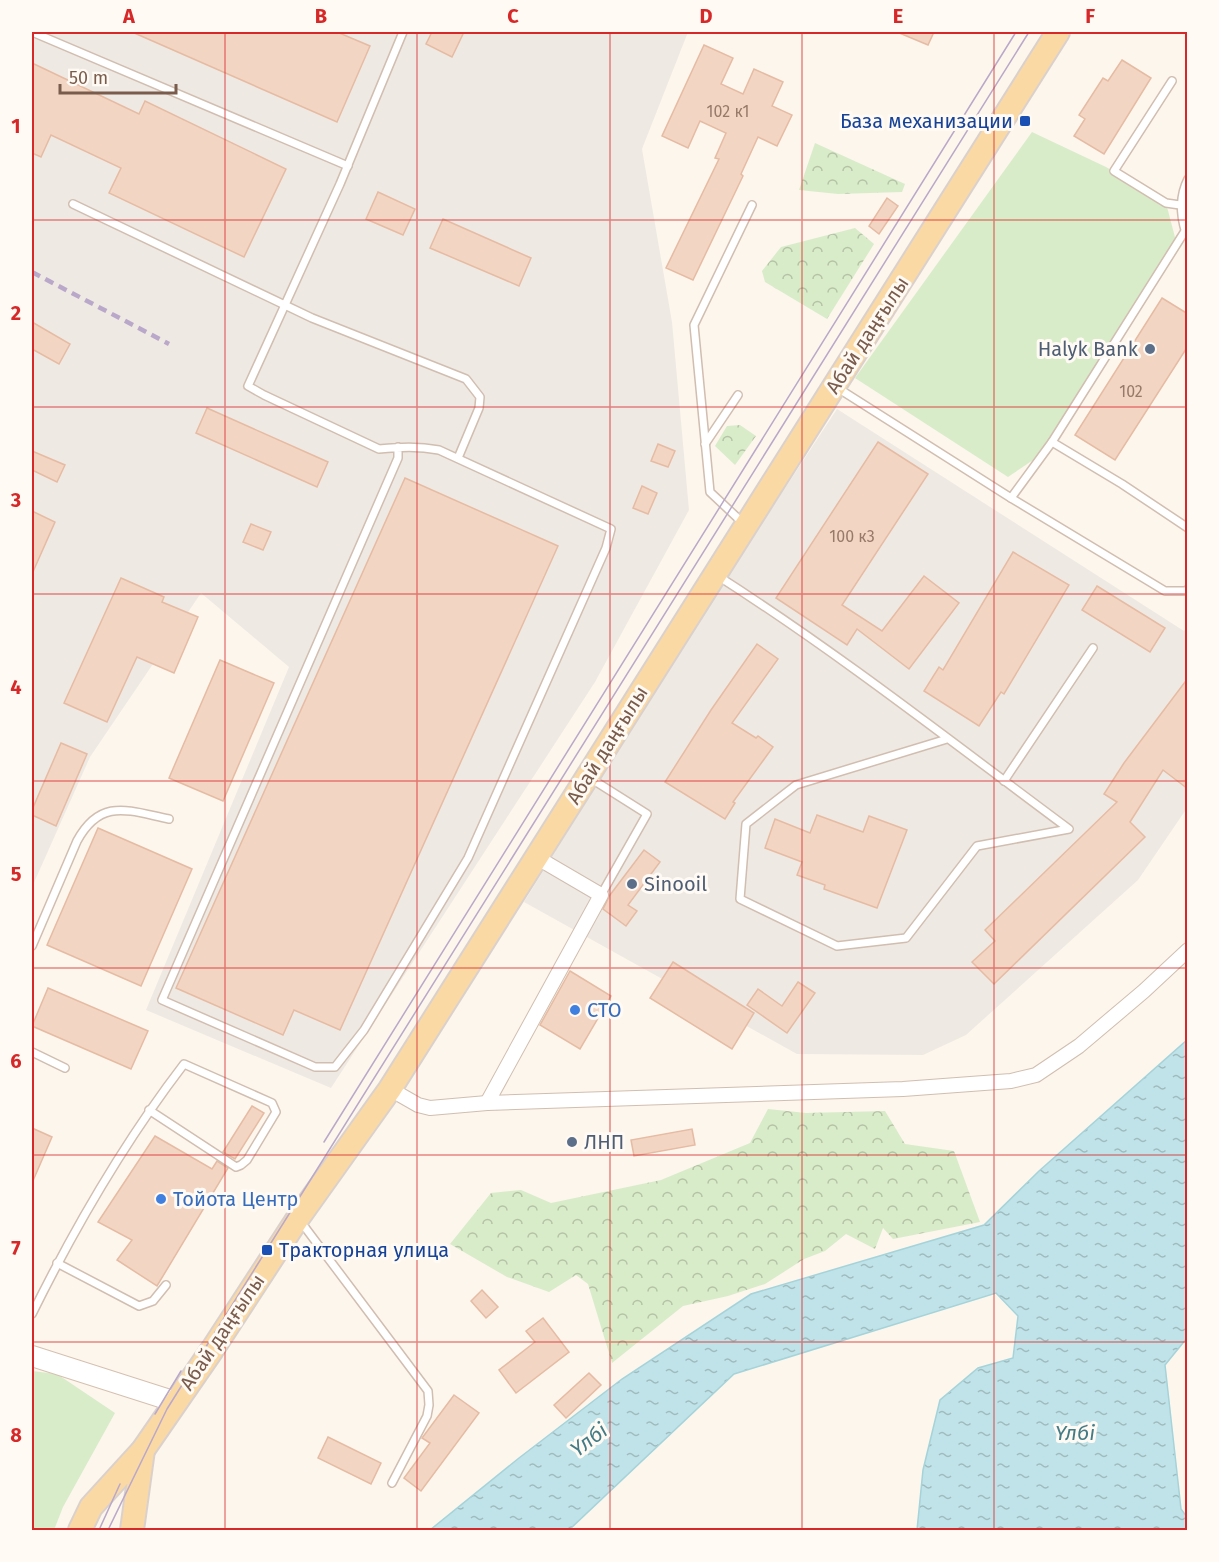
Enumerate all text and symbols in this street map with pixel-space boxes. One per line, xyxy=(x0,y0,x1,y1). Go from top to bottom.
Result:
text: A xyxy=(122,4,136,28)
text: B xyxy=(315,4,327,28)
text: C xyxy=(507,4,519,28)
text: D xyxy=(699,4,713,28)
text: E xyxy=(893,4,903,28)
text: F xyxy=(1085,4,1095,28)
scale bar xyxy=(60,57,176,95)
text: 50 m xyxy=(69,67,108,89)
house number: 102 к1 xyxy=(707,102,749,121)
place label: База механизации xyxy=(840,109,1013,133)
text: 1 xyxy=(11,114,21,138)
marker: База механизации xyxy=(1018,114,1032,128)
street label: Абай даңғылы xyxy=(820,272,914,398)
text: 2 xyxy=(11,301,21,325)
place label: Halyk Bank xyxy=(1038,337,1139,361)
marker: Halyk Bank xyxy=(1143,342,1157,356)
house number: 102 xyxy=(1119,382,1143,401)
text: 3 xyxy=(10,488,21,512)
house number: 100 к3 xyxy=(829,527,875,546)
text: 4 xyxy=(10,675,22,699)
street label: Абай даңғылы xyxy=(561,682,653,808)
text: 5 xyxy=(11,862,22,886)
place label: Sinooil xyxy=(644,872,707,896)
marker: Sinooil xyxy=(625,877,639,891)
place label: СТО xyxy=(587,998,621,1022)
marker: СТО xyxy=(568,1003,582,1017)
text: 6 xyxy=(10,1049,22,1073)
place label: ЛНП xyxy=(584,1130,624,1154)
marker: ЛНП xyxy=(565,1135,579,1149)
place label: Тойота Центр xyxy=(173,1187,298,1211)
marker: Тойота Центр xyxy=(154,1192,168,1206)
text: 7 xyxy=(11,1236,21,1260)
place label: Тракторная улица xyxy=(279,1238,449,1262)
marker: Тракторная улица xyxy=(260,1243,274,1257)
street label: Абай даңғылы xyxy=(174,1269,270,1395)
water label: Үлбі xyxy=(565,1417,613,1462)
water label: Үлбі xyxy=(1055,1420,1095,1446)
text: 8 xyxy=(10,1423,22,1447)

